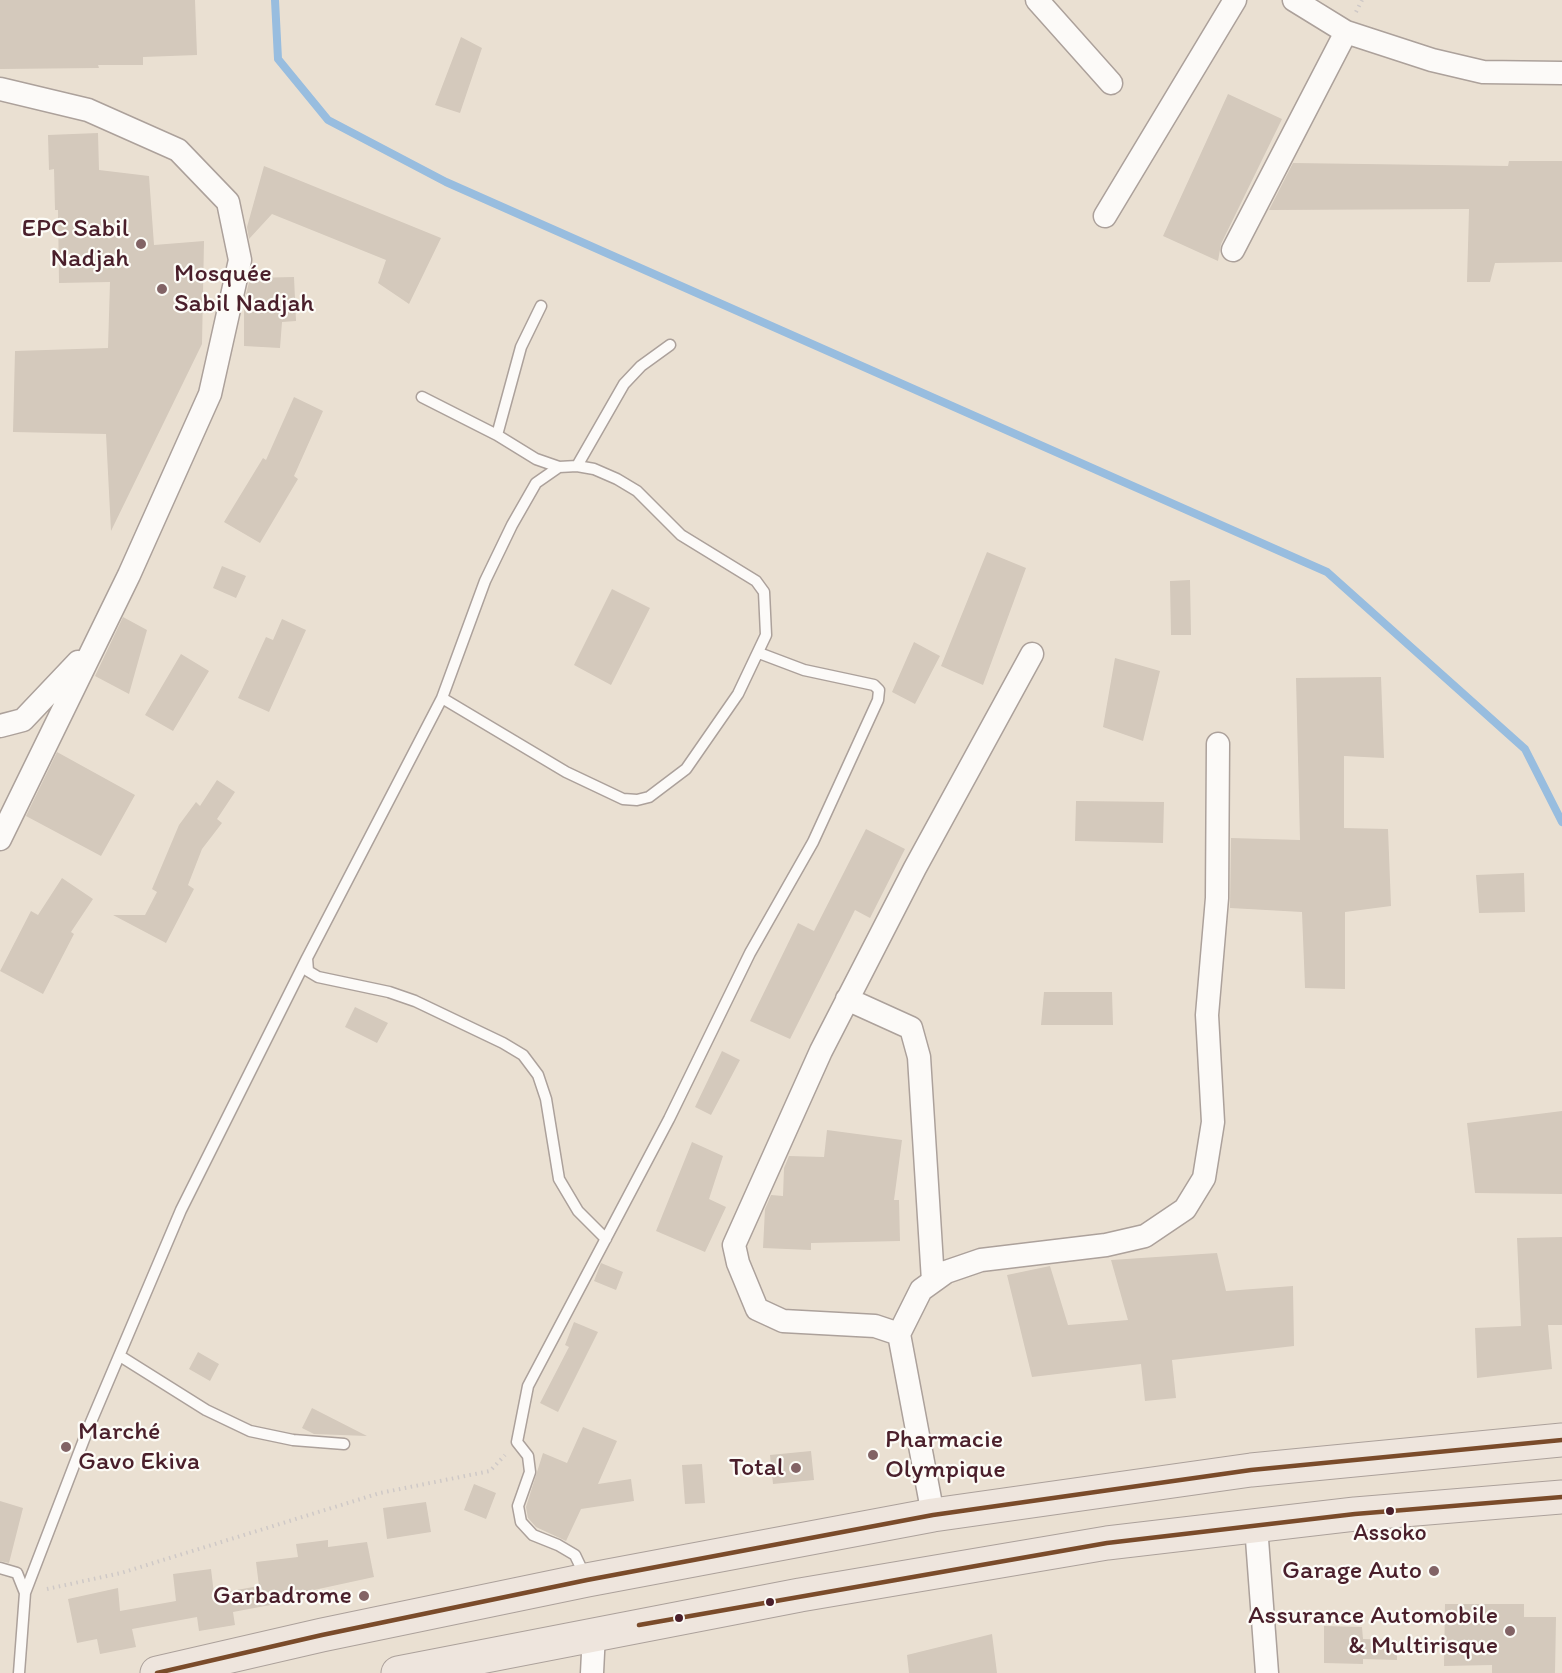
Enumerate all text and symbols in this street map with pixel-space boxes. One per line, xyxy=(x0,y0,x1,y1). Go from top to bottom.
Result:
place label: EPC Sabil Nadjah xyxy=(22,213,129,274)
marker: EPC Sabil Nadjah xyxy=(134,237,148,251)
place label: Mosquée Sabil Nadjah xyxy=(174,258,314,320)
marker: Mosquée Sabil Nadjah xyxy=(155,282,169,296)
place label: Marché Gavo Ekiva xyxy=(78,1416,200,1478)
place label: Pharmacie Olympique xyxy=(885,1424,1006,1486)
marker: Marché Gavo Ekiva xyxy=(59,1440,73,1454)
marker: Pharmacie Olympique xyxy=(866,1448,880,1462)
place label: Total xyxy=(729,1452,784,1484)
marker: Total xyxy=(789,1461,803,1475)
marker: Assoko xyxy=(1384,1505,1396,1517)
place label: Assoko xyxy=(1353,1520,1427,1548)
place label: Garage Auto xyxy=(1282,1555,1422,1587)
marker: Garage Auto xyxy=(1427,1564,1441,1578)
place label: Garbadrome xyxy=(213,1580,352,1612)
marker: Garbadrome xyxy=(357,1589,371,1603)
unlabelled marker xyxy=(764,1596,776,1608)
place label: Assurance Automobile & Multirisque xyxy=(1248,1600,1498,1661)
unlabelled marker xyxy=(673,1612,685,1624)
marker: Assurance Automobile & Multirisque xyxy=(1503,1624,1517,1638)

